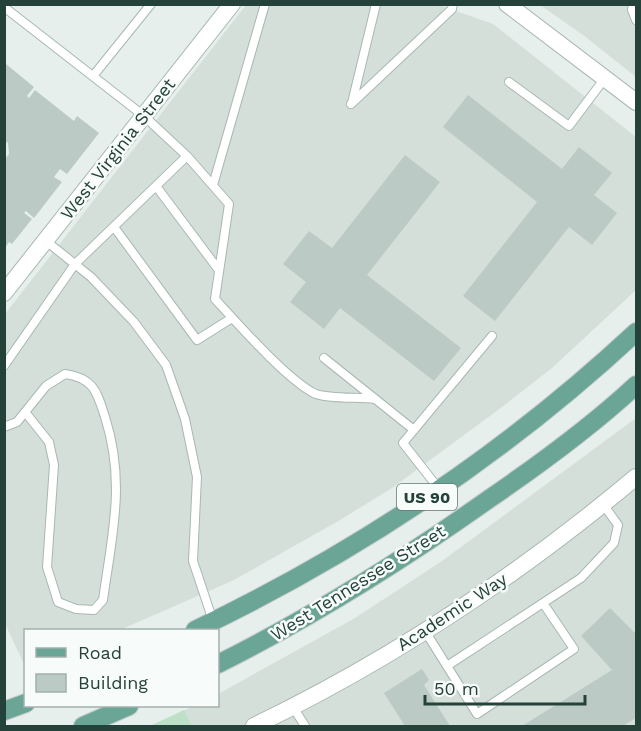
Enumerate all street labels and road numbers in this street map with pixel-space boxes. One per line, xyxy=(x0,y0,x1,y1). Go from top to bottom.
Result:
street label: West Virginia Street xyxy=(56,74,180,223)
road number: US 90 xyxy=(397,484,457,510)
street label: West Tennessee Street xyxy=(267,520,449,645)
street label: Academic Way xyxy=(393,568,511,655)

